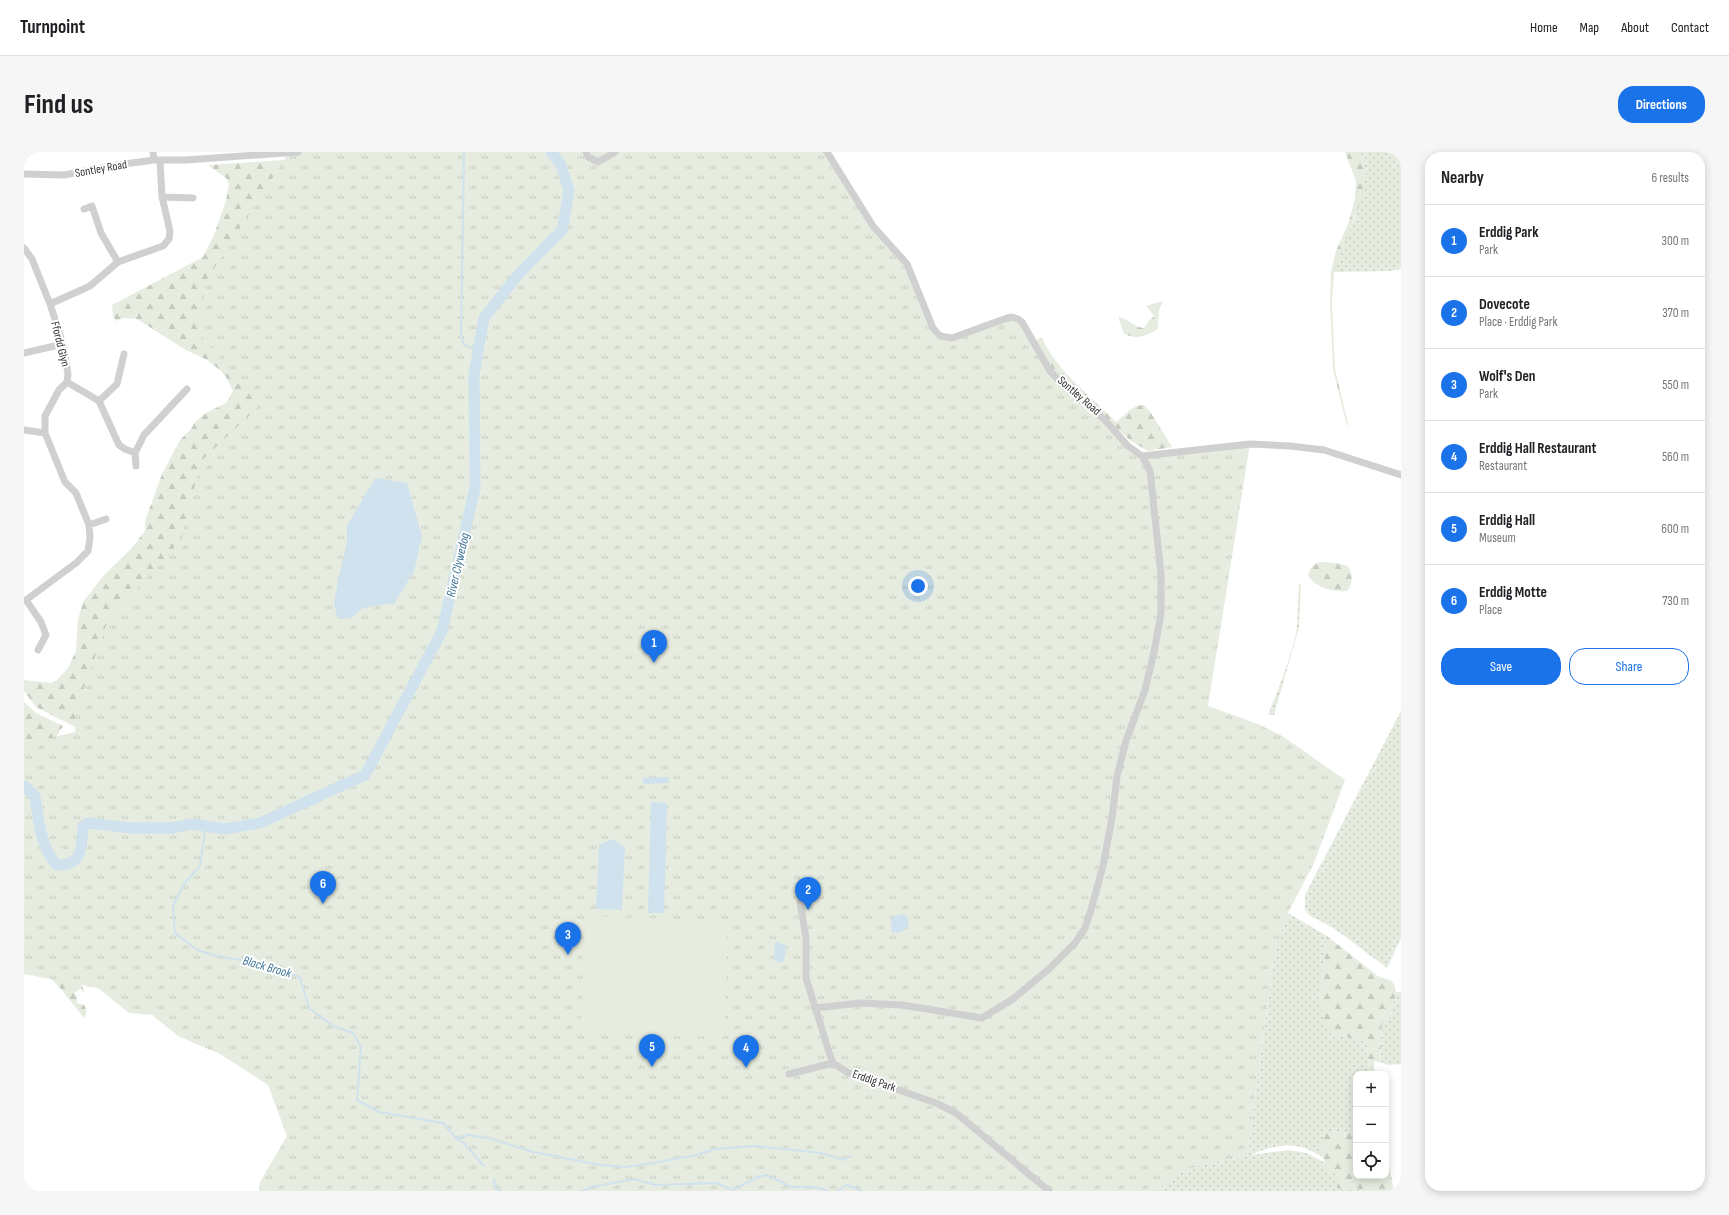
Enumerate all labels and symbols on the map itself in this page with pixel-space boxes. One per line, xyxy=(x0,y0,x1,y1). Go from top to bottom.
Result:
street label: Sontley Road xyxy=(74,157,128,181)
street label: Ffordd Glyn xyxy=(47,320,73,368)
street label: Sontley Road xyxy=(1054,373,1104,419)
water label: River Clywedog xyxy=(443,531,473,599)
your location xyxy=(908,576,928,596)
pin: 1 xyxy=(641,630,667,663)
pin: 6 xyxy=(310,871,336,904)
pin: 2 xyxy=(795,877,821,910)
pin: 3 xyxy=(555,922,581,955)
water label: Black Brook xyxy=(241,952,294,982)
pin: 5 xyxy=(639,1034,665,1067)
pin: 4 xyxy=(733,1035,759,1068)
street label: Erddig Park xyxy=(850,1067,898,1095)

